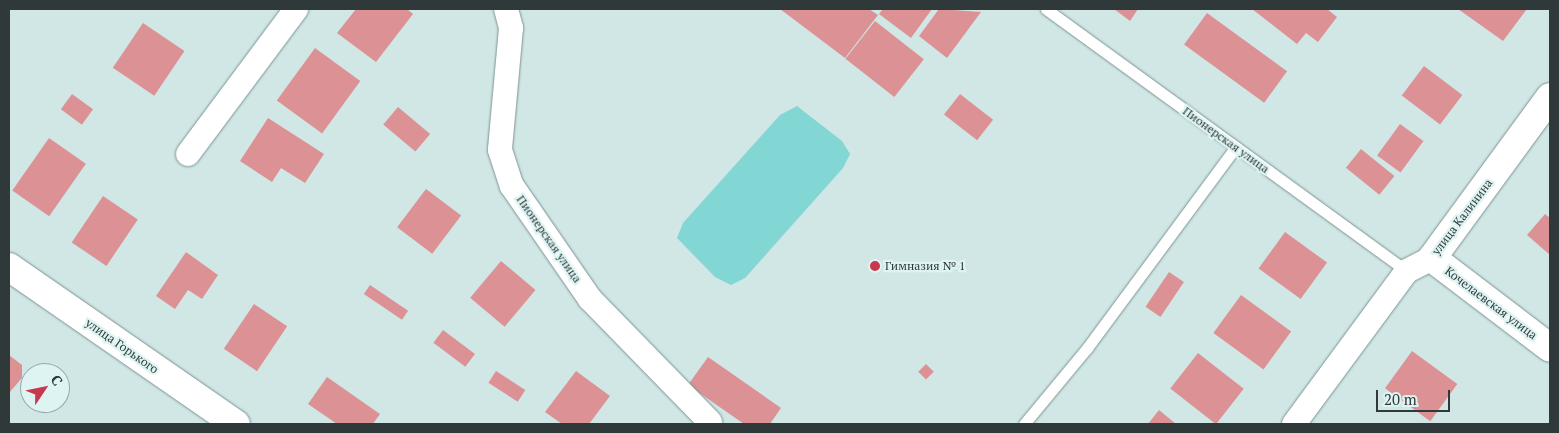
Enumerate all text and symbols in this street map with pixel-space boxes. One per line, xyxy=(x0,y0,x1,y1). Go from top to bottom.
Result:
street label: Пионерская улица xyxy=(1180,104,1272,176)
street label: улица Калинина xyxy=(1429,176,1495,258)
street label: Пионерская улица xyxy=(513,193,585,285)
place label: Гимназия № 1 xyxy=(885,259,965,273)
marker: Гимназия № 1 xyxy=(869,260,881,272)
street label: Кочелаевская улица xyxy=(1442,264,1540,342)
street label: улица Горького xyxy=(83,315,161,377)
north arrow xyxy=(20,363,70,413)
text: С xyxy=(47,371,67,389)
scale bar xyxy=(1379,380,1453,412)
text: 20 m xyxy=(1384,389,1417,409)

